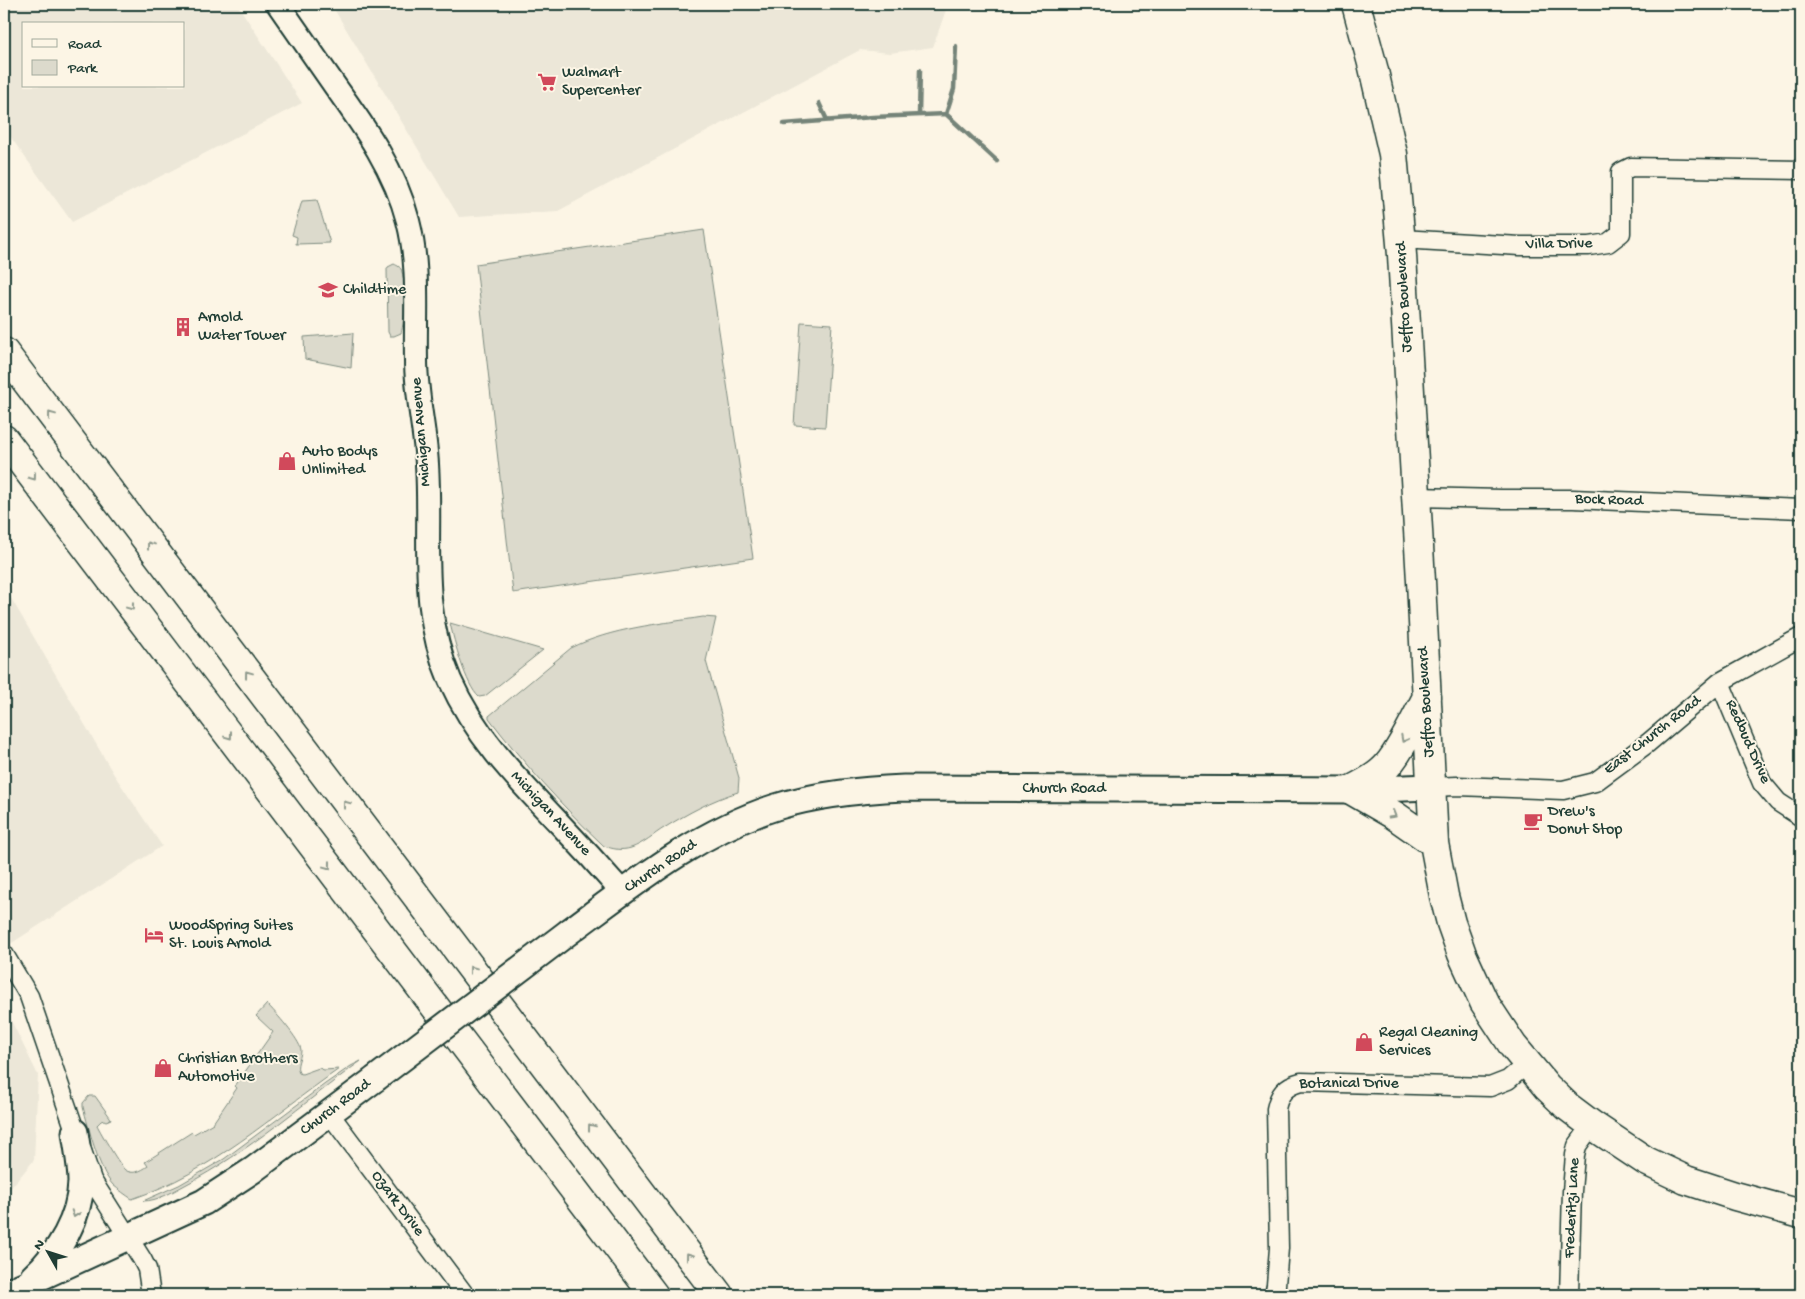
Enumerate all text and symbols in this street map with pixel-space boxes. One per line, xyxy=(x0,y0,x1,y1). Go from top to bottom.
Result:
legend xyxy=(22,22,185,88)
text: Road xyxy=(68,36,102,54)
text: Park xyxy=(67,60,98,78)
place label: Walmart Supercenter xyxy=(562,64,642,101)
supermarket icon: Walmart Supercenter xyxy=(536,71,558,93)
street label: Villa Drive xyxy=(1524,235,1593,255)
street label: Jeffco Boulevard xyxy=(1393,240,1417,353)
school or university icon: Childtime xyxy=(317,279,339,301)
place label: Childtime xyxy=(343,281,407,300)
place label: Arnold Water Tower xyxy=(198,309,287,346)
building icon: Arnold Water Tower xyxy=(172,316,194,338)
street label: Michigan Avenue xyxy=(408,376,436,487)
one-way arrow xyxy=(49,412,57,421)
place label: Auto Bodys Unlimited xyxy=(302,443,378,480)
shop icon: Auto Bodys Unlimited xyxy=(276,450,298,472)
one-way arrow xyxy=(27,471,36,481)
street label: Bock Road xyxy=(1574,490,1645,512)
one-way arrow xyxy=(147,542,155,551)
one-way arrow xyxy=(126,601,134,610)
street label: Jeffco Boulevard xyxy=(1415,645,1439,758)
one-way arrow xyxy=(245,671,253,680)
street label: East Church Road xyxy=(1601,691,1707,780)
street label: Redbud Drive xyxy=(1720,697,1774,788)
one-way arrow xyxy=(224,731,233,740)
one-way arrow xyxy=(1400,733,1410,742)
street label: Michigan Avenue xyxy=(506,767,595,861)
street label: Church Road xyxy=(1022,780,1107,799)
one-way arrow xyxy=(343,800,352,810)
place label: Drew's Donut Stop xyxy=(1547,803,1622,840)
one-way arrow xyxy=(1387,808,1396,818)
cafe icon: Drew's Donut Stop xyxy=(1522,810,1544,832)
street label: Church Road xyxy=(621,835,702,898)
one-way arrow xyxy=(322,860,330,869)
place label: WoodSpring Suites St. Louis Arnold xyxy=(169,917,294,954)
hotel icon: WoodSpring Suites St. Louis Arnold xyxy=(143,924,165,946)
one-way arrow xyxy=(469,965,478,975)
place label: Regal Cleaning Services xyxy=(1379,1024,1478,1061)
shop icon: Regal Cleaning Services xyxy=(1353,1031,1375,1053)
place label: Christian Brothers Automotive xyxy=(178,1050,299,1087)
shop icon: Christian Brothers Automotive xyxy=(152,1057,174,1079)
street label: Church Road xyxy=(297,1074,376,1141)
street label: Botanical Drive xyxy=(1298,1075,1399,1094)
one-way arrow xyxy=(589,1124,597,1133)
street label: Frederitzi Lane xyxy=(1561,1157,1585,1260)
street label: Ozark Drive xyxy=(366,1168,428,1241)
one-way arrow xyxy=(71,1209,81,1218)
north arrow xyxy=(22,1226,72,1276)
text: N xyxy=(30,1236,49,1254)
one-way arrow xyxy=(687,1253,695,1262)

